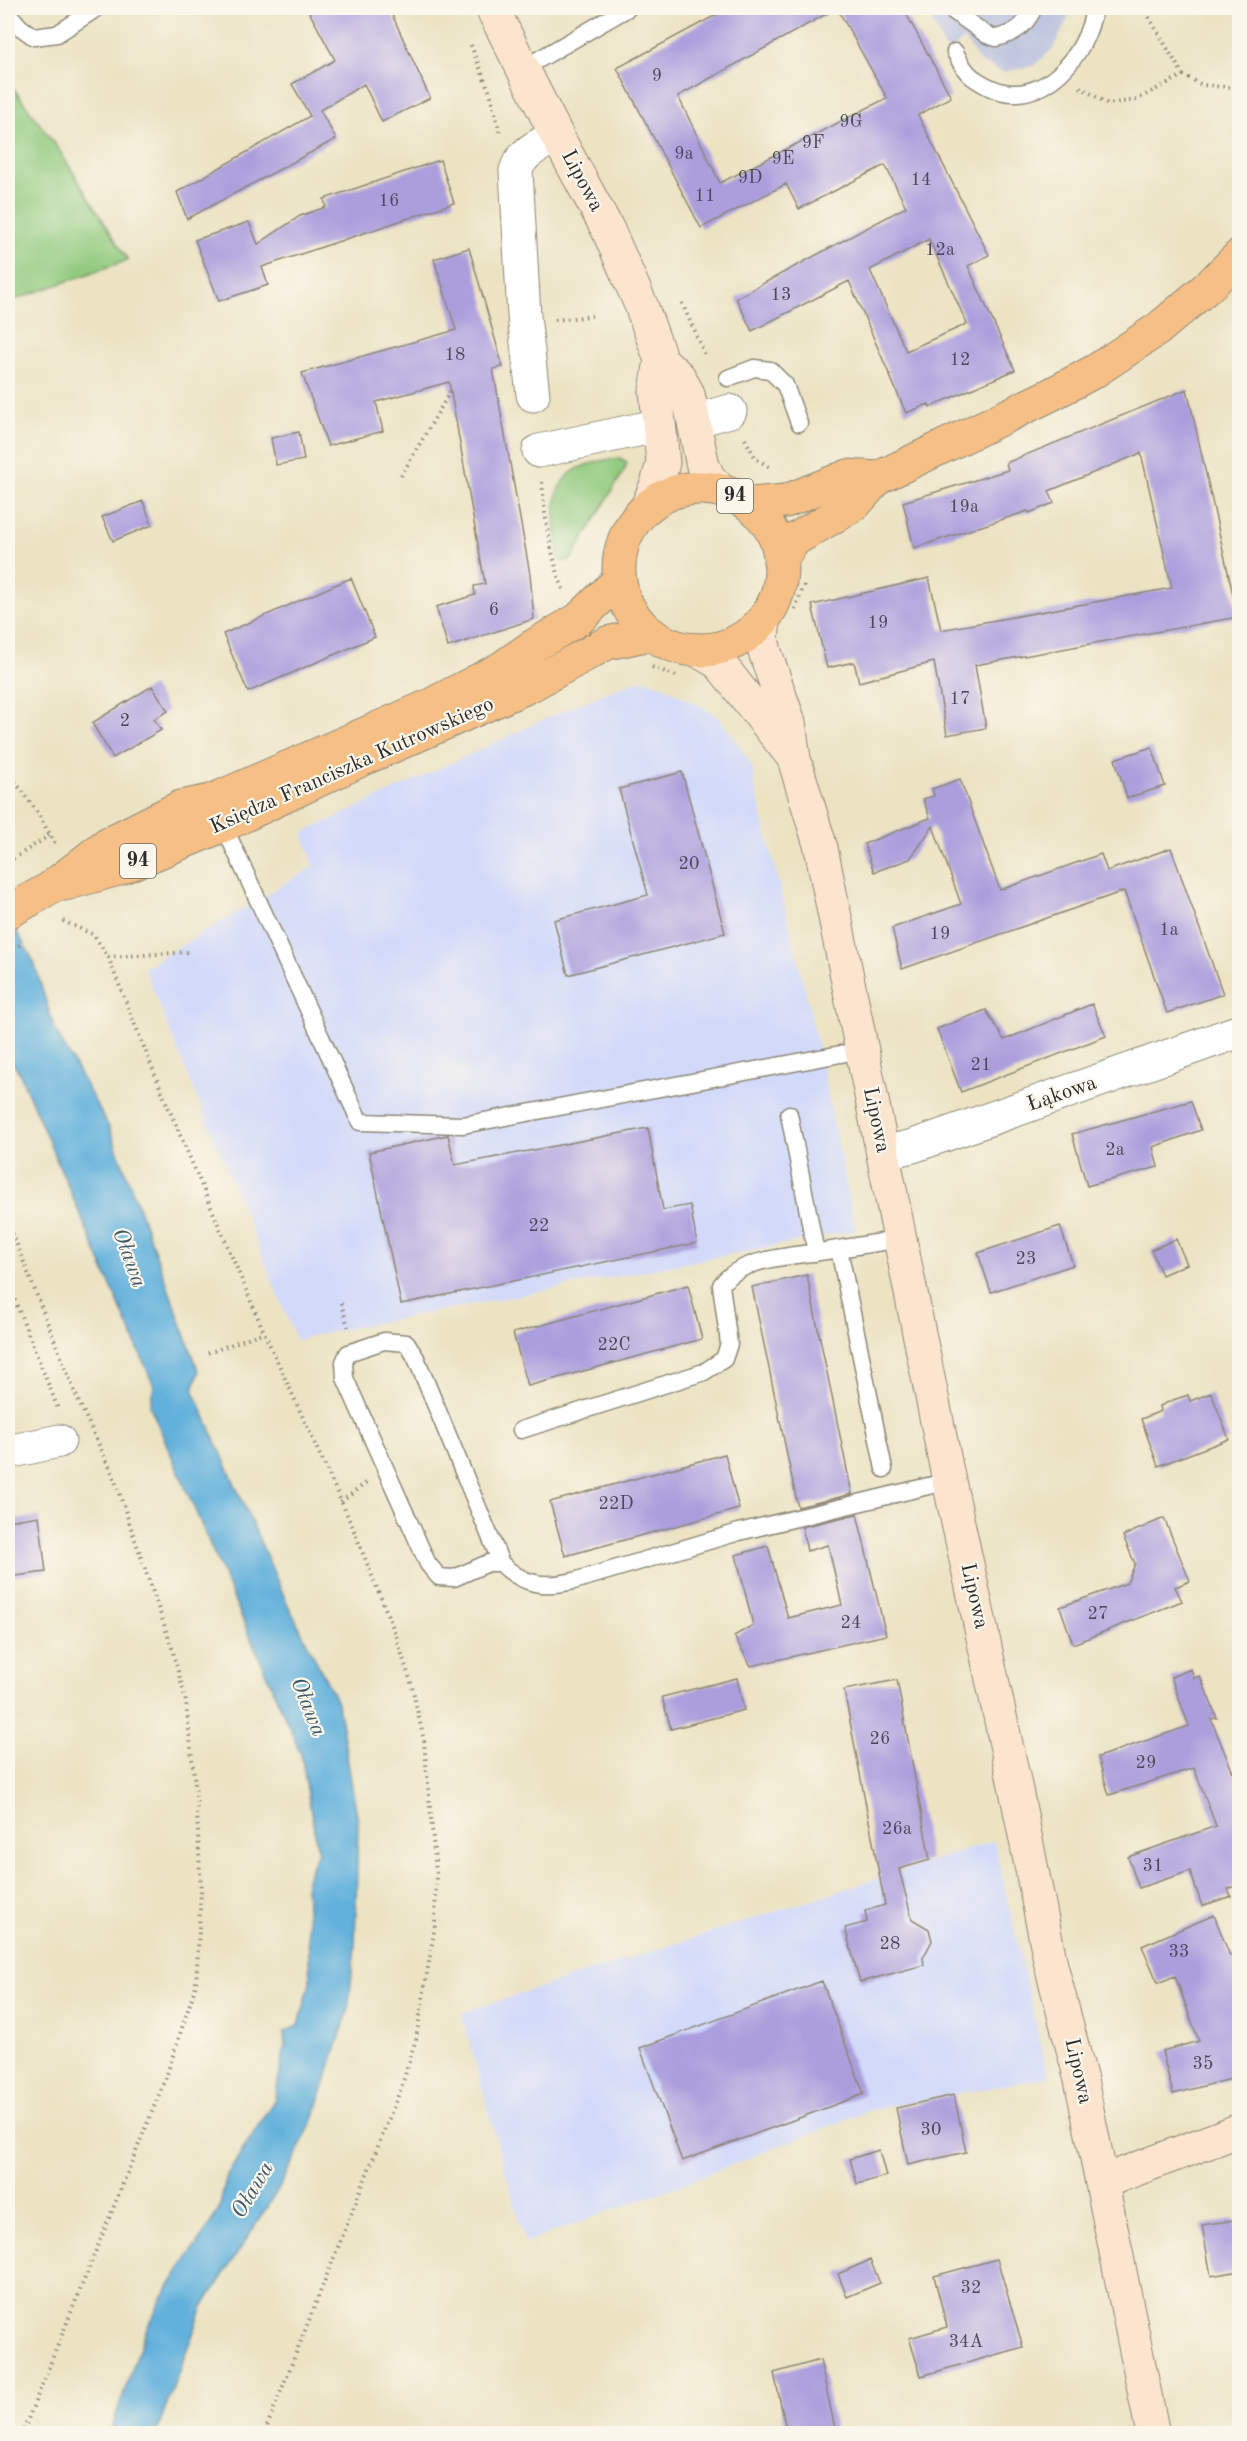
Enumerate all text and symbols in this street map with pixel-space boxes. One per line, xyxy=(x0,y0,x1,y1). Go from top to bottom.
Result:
house number: 9 xyxy=(652,67,662,85)
house number: 9G xyxy=(839,113,863,131)
house number: 9F xyxy=(802,134,824,152)
house number: 9a xyxy=(674,145,694,163)
street label: Lipowa xyxy=(557,147,607,215)
house number: 9E xyxy=(772,150,794,168)
house number: 9D xyxy=(738,169,762,187)
house number: 14 xyxy=(911,171,931,189)
house number: 11 xyxy=(695,187,715,205)
house number: 16 xyxy=(379,192,399,210)
house number: 12a xyxy=(925,241,955,259)
house number: 13 xyxy=(771,286,791,304)
house number: 18 xyxy=(445,346,465,364)
house number: 12 xyxy=(950,351,970,369)
road number: 94 xyxy=(717,479,753,513)
house number: 19a xyxy=(949,498,979,516)
house number: 6 xyxy=(489,601,499,619)
house number: 19 xyxy=(868,614,888,632)
house number: 17 xyxy=(950,690,970,708)
street label: Księdza Franciszka Kutrowskiego xyxy=(207,694,497,838)
house number: 2 xyxy=(120,712,130,730)
road number: 94 xyxy=(120,844,156,878)
house number: 20 xyxy=(679,855,699,873)
house number: 1a xyxy=(1159,921,1179,939)
house number: 19 xyxy=(930,925,950,943)
house number: 21 xyxy=(971,1056,991,1074)
street label: Łąkowa xyxy=(1025,1072,1099,1116)
street label: Lipowa xyxy=(859,1085,893,1155)
house number: 2a xyxy=(1105,1141,1125,1159)
house number: 22 xyxy=(529,1217,549,1235)
water label: Oława xyxy=(108,1225,150,1291)
house number: 23 xyxy=(1016,1250,1036,1268)
house number: 22C xyxy=(598,1336,630,1354)
house number: 22D xyxy=(599,1495,633,1513)
street label: Lipowa xyxy=(956,1561,992,1631)
house number: 27 xyxy=(1088,1605,1108,1623)
house number: 24 xyxy=(841,1614,861,1632)
water label: Oława xyxy=(286,1674,330,1740)
house number: 26 xyxy=(870,1730,890,1748)
house number: 29 xyxy=(1136,1754,1156,1772)
house number: 26a xyxy=(882,1820,912,1838)
house number: 31 xyxy=(1143,1857,1163,1875)
house number: 28 xyxy=(880,1935,900,1953)
house number: 33 xyxy=(1169,1943,1189,1961)
street label: Lipowa xyxy=(1060,2036,1096,2106)
house number: 35 xyxy=(1193,2055,1213,2073)
house number: 30 xyxy=(921,2121,941,2139)
water label: Oława xyxy=(228,2158,278,2222)
house number: 32 xyxy=(961,2279,981,2297)
house number: 34A xyxy=(949,2333,984,2351)

